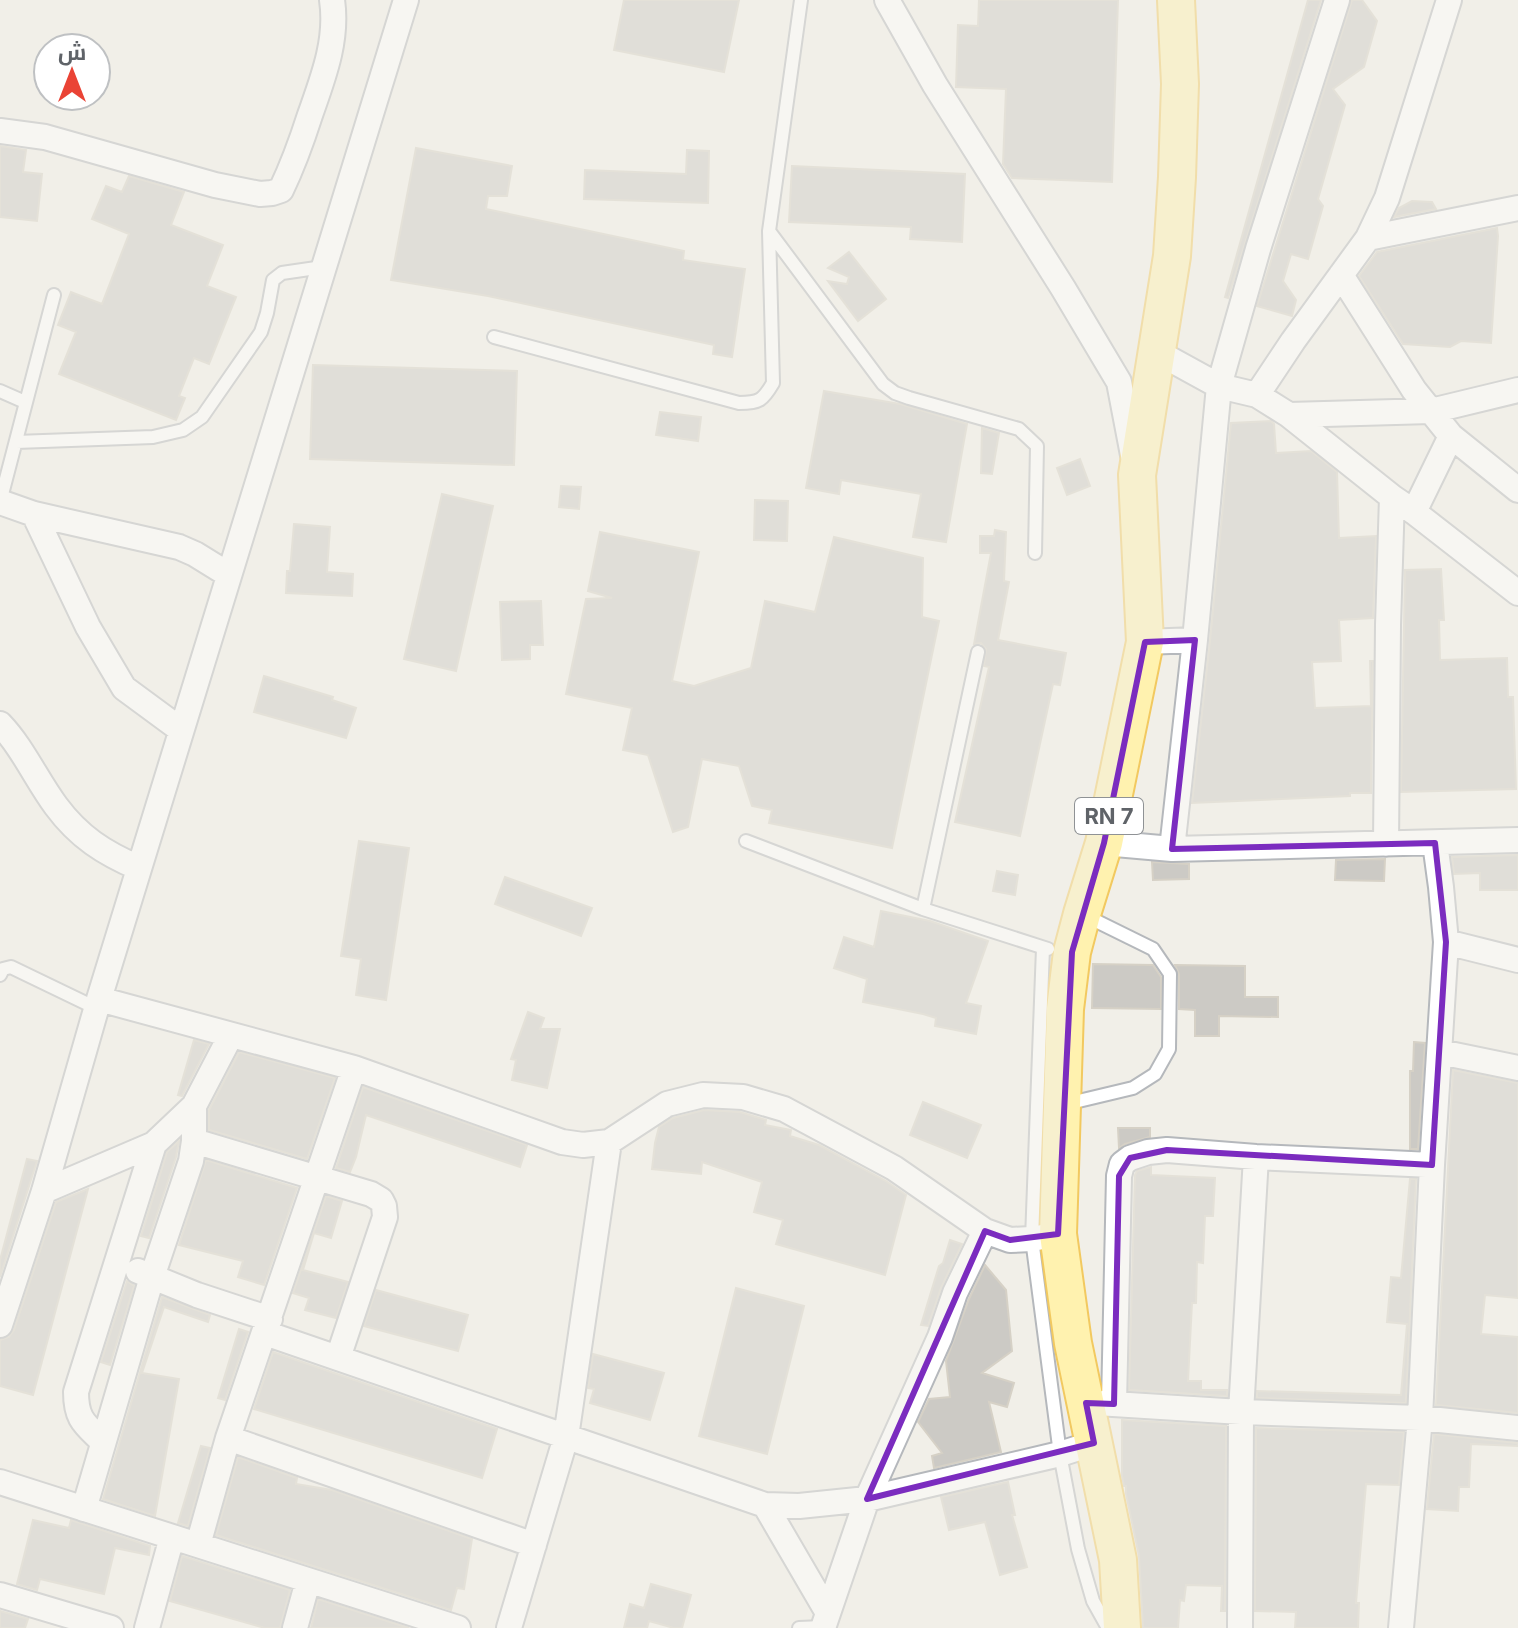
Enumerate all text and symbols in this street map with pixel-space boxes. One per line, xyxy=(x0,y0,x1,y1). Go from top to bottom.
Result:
north arrow xyxy=(32,32,112,112)
text: ش xyxy=(58,39,86,66)
road number: RN 7 xyxy=(1075,798,1143,834)

